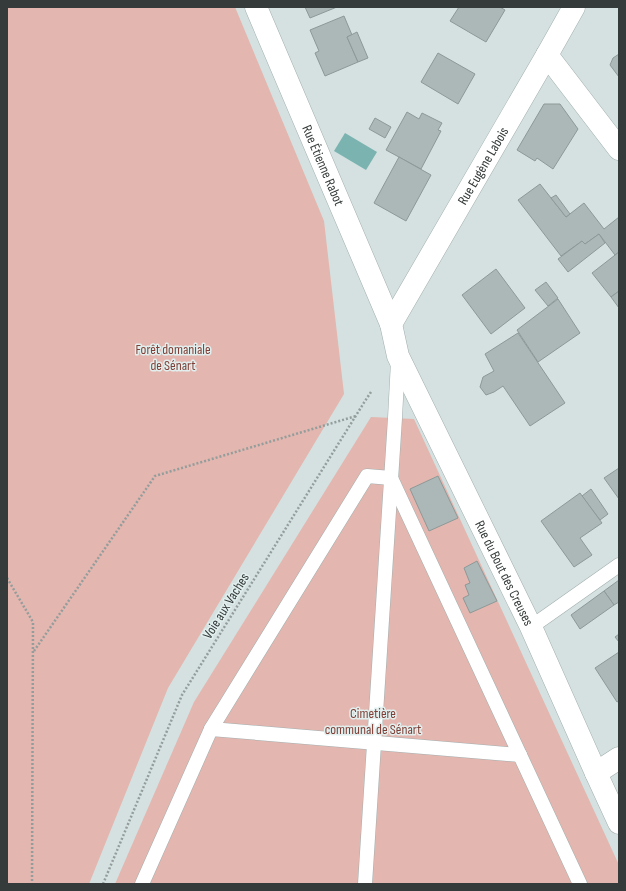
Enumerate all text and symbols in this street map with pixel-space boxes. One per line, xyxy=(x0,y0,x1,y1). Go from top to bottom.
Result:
street label: Rue Étienne Rabot xyxy=(299,122,348,208)
street label: Rue Eugène Labois xyxy=(454,124,512,207)
park label: Forêt domaniale de Sénart xyxy=(135,341,211,374)
street label: Rue du Bout des Creuses xyxy=(472,518,537,628)
street label: Voie aux Vaches xyxy=(199,570,253,642)
park label: Cimetière communal de Sénart xyxy=(325,705,421,738)

